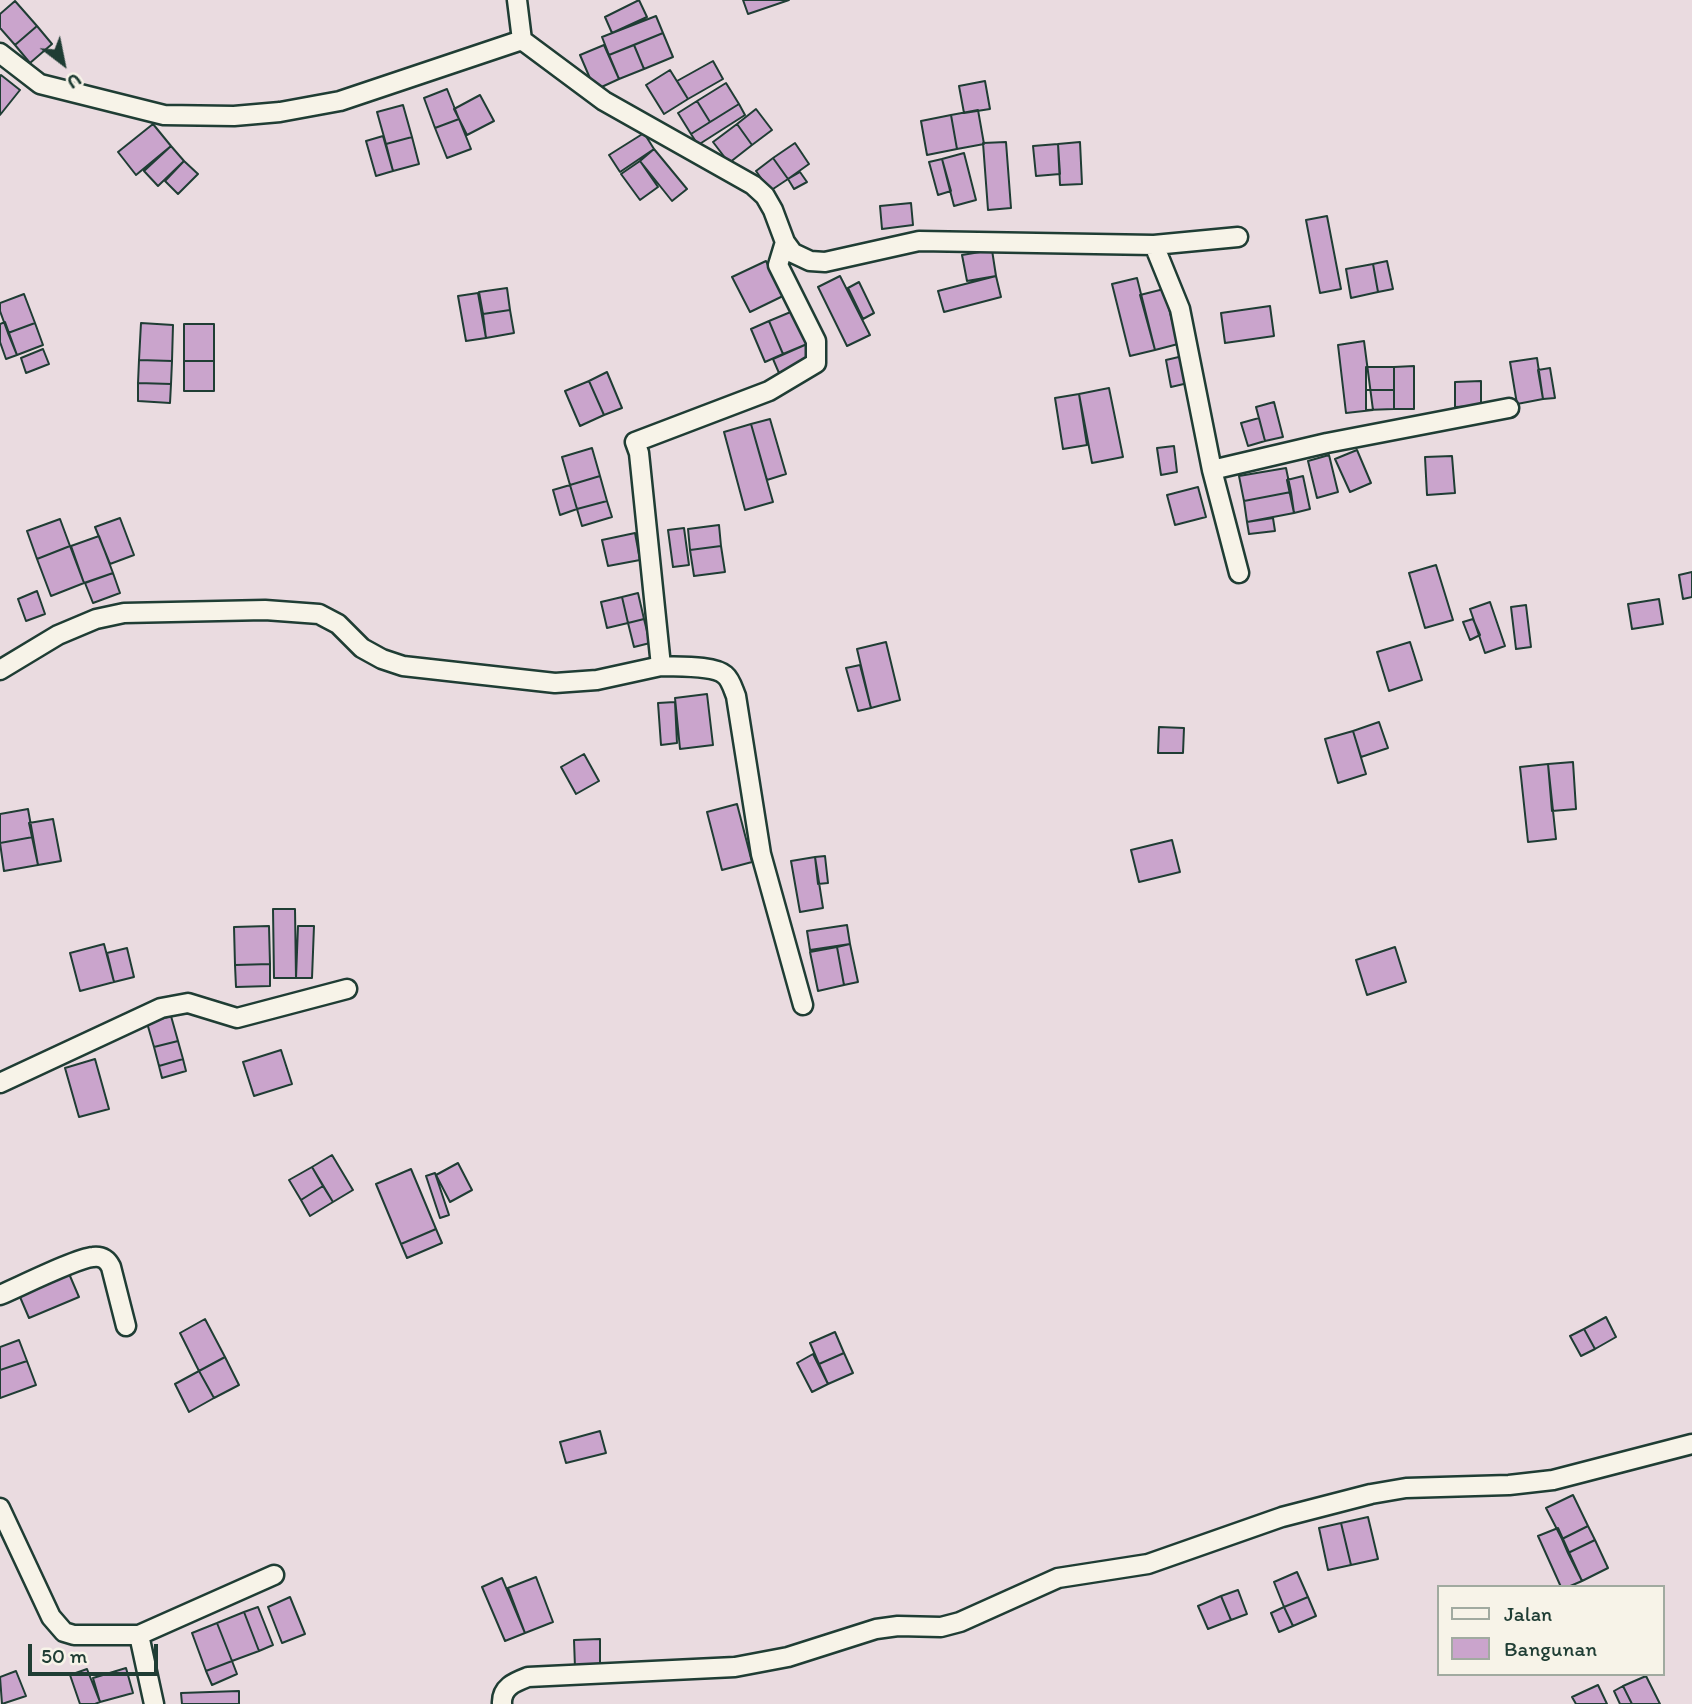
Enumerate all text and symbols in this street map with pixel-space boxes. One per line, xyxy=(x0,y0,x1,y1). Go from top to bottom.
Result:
north arrow xyxy=(28,28,98,98)
text: U xyxy=(63,68,86,94)
legend xyxy=(1436,1585,1664,1676)
text: Jalan xyxy=(1504,1601,1552,1626)
scale bar xyxy=(32,1630,161,1674)
text: Bangunan xyxy=(1504,1636,1597,1661)
text: 50 m xyxy=(41,1643,87,1668)

